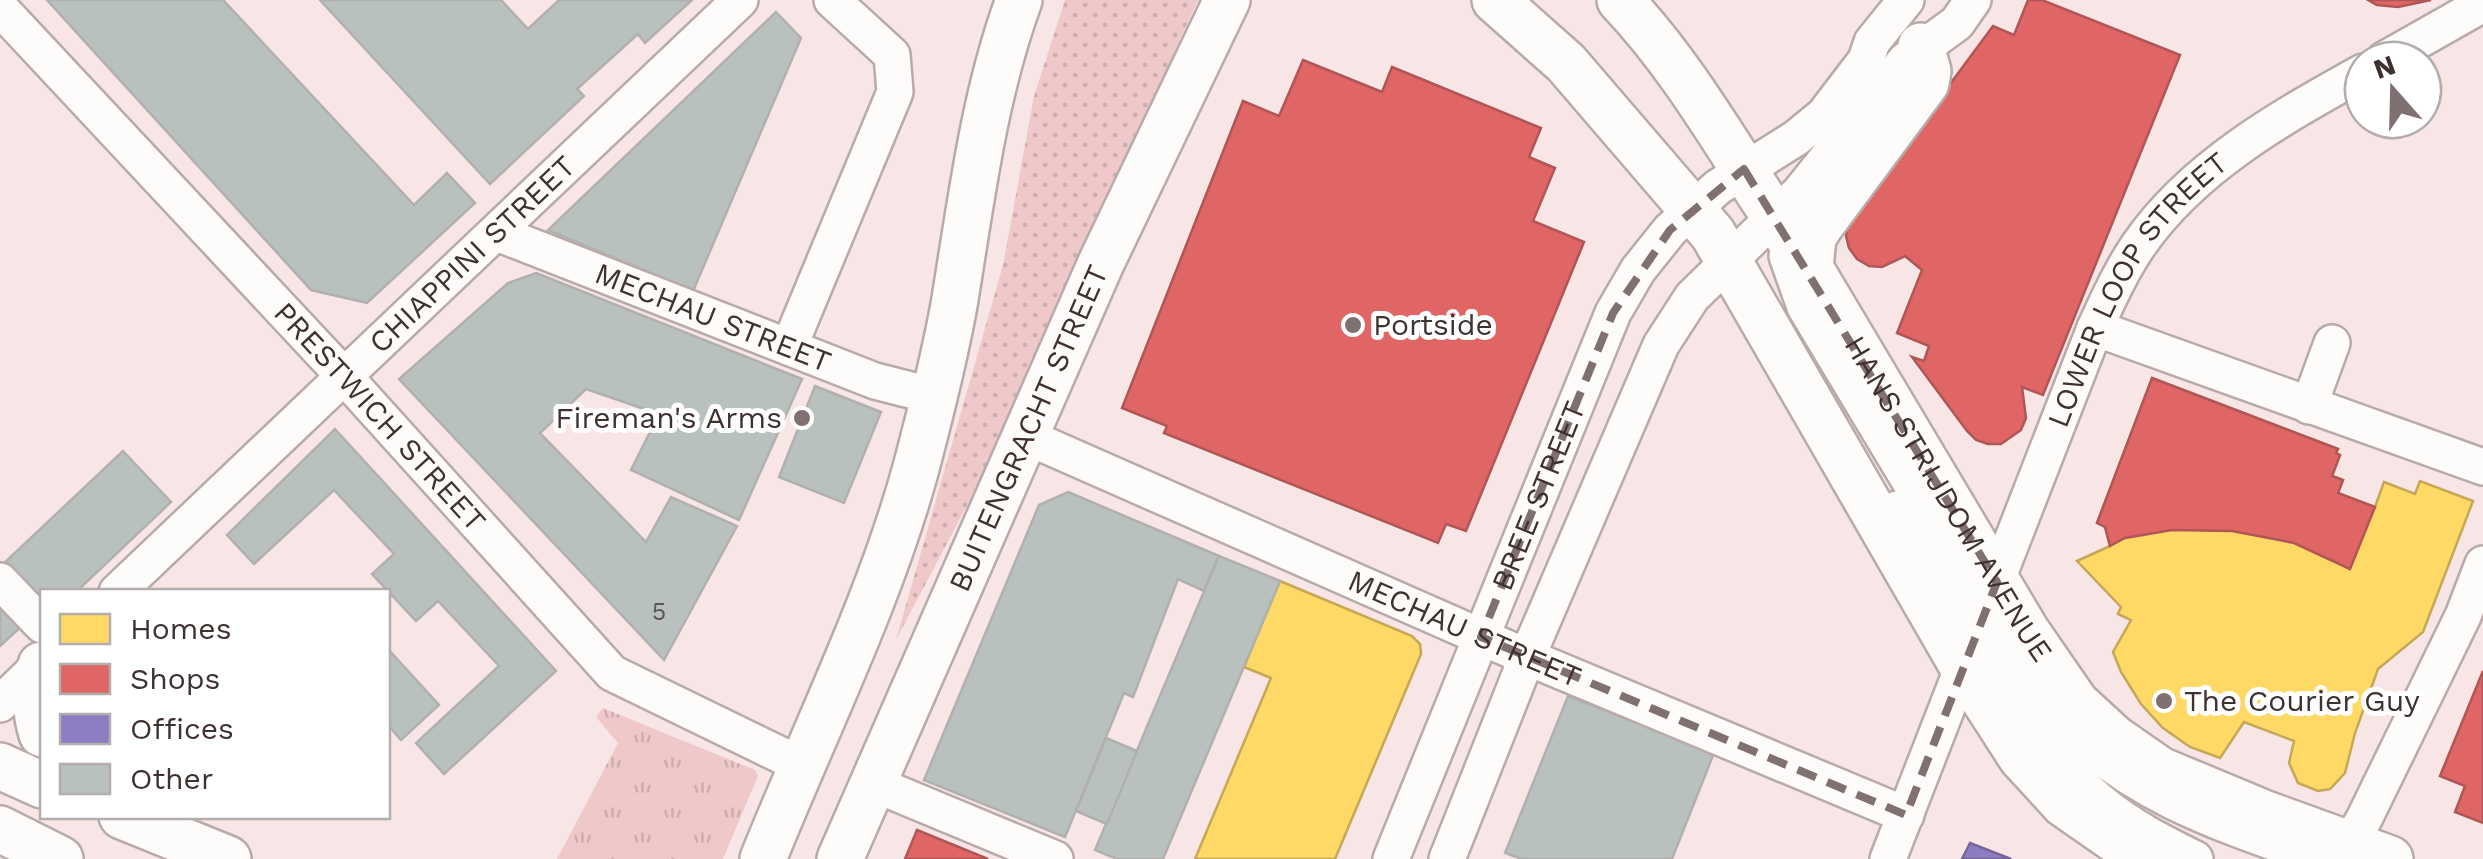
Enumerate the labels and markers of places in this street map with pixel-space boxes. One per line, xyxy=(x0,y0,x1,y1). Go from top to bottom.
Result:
place label: Portside xyxy=(1373,307,1493,342)
marker: Portside xyxy=(1342,314,1364,336)
place label: Fireman's Arms xyxy=(555,400,782,435)
marker: Fireman's Arms xyxy=(791,407,813,429)
place label: The Courier Guy xyxy=(2184,683,2420,718)
marker: The Courier Guy xyxy=(2153,690,2175,712)

